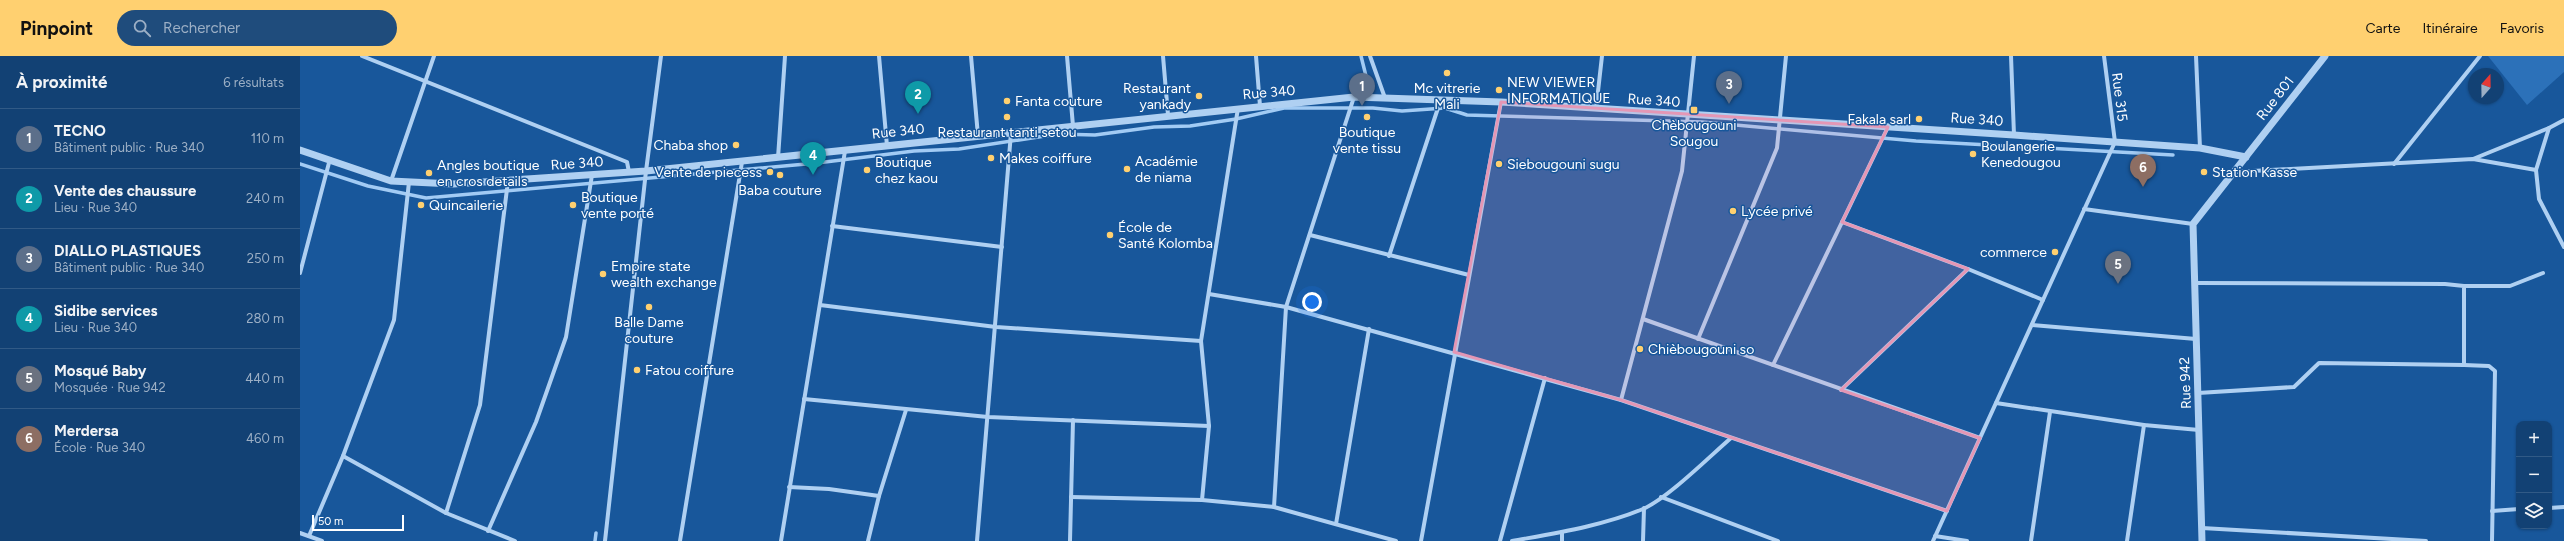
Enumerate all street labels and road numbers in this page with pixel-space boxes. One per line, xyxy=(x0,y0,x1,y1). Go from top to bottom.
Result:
street label: Rue 315 xyxy=(2108,72,2131,122)
street label: Rue 801 xyxy=(2253,73,2298,124)
street label: Rue 340 xyxy=(1242,82,1296,103)
street label: Rue 340 xyxy=(1627,90,1681,111)
street label: Rue 340 xyxy=(1950,109,2004,130)
street label: Rue 340 xyxy=(871,120,925,143)
street label: Rue 340 xyxy=(550,153,604,174)
street label: Rue 942 xyxy=(2176,357,2195,409)

